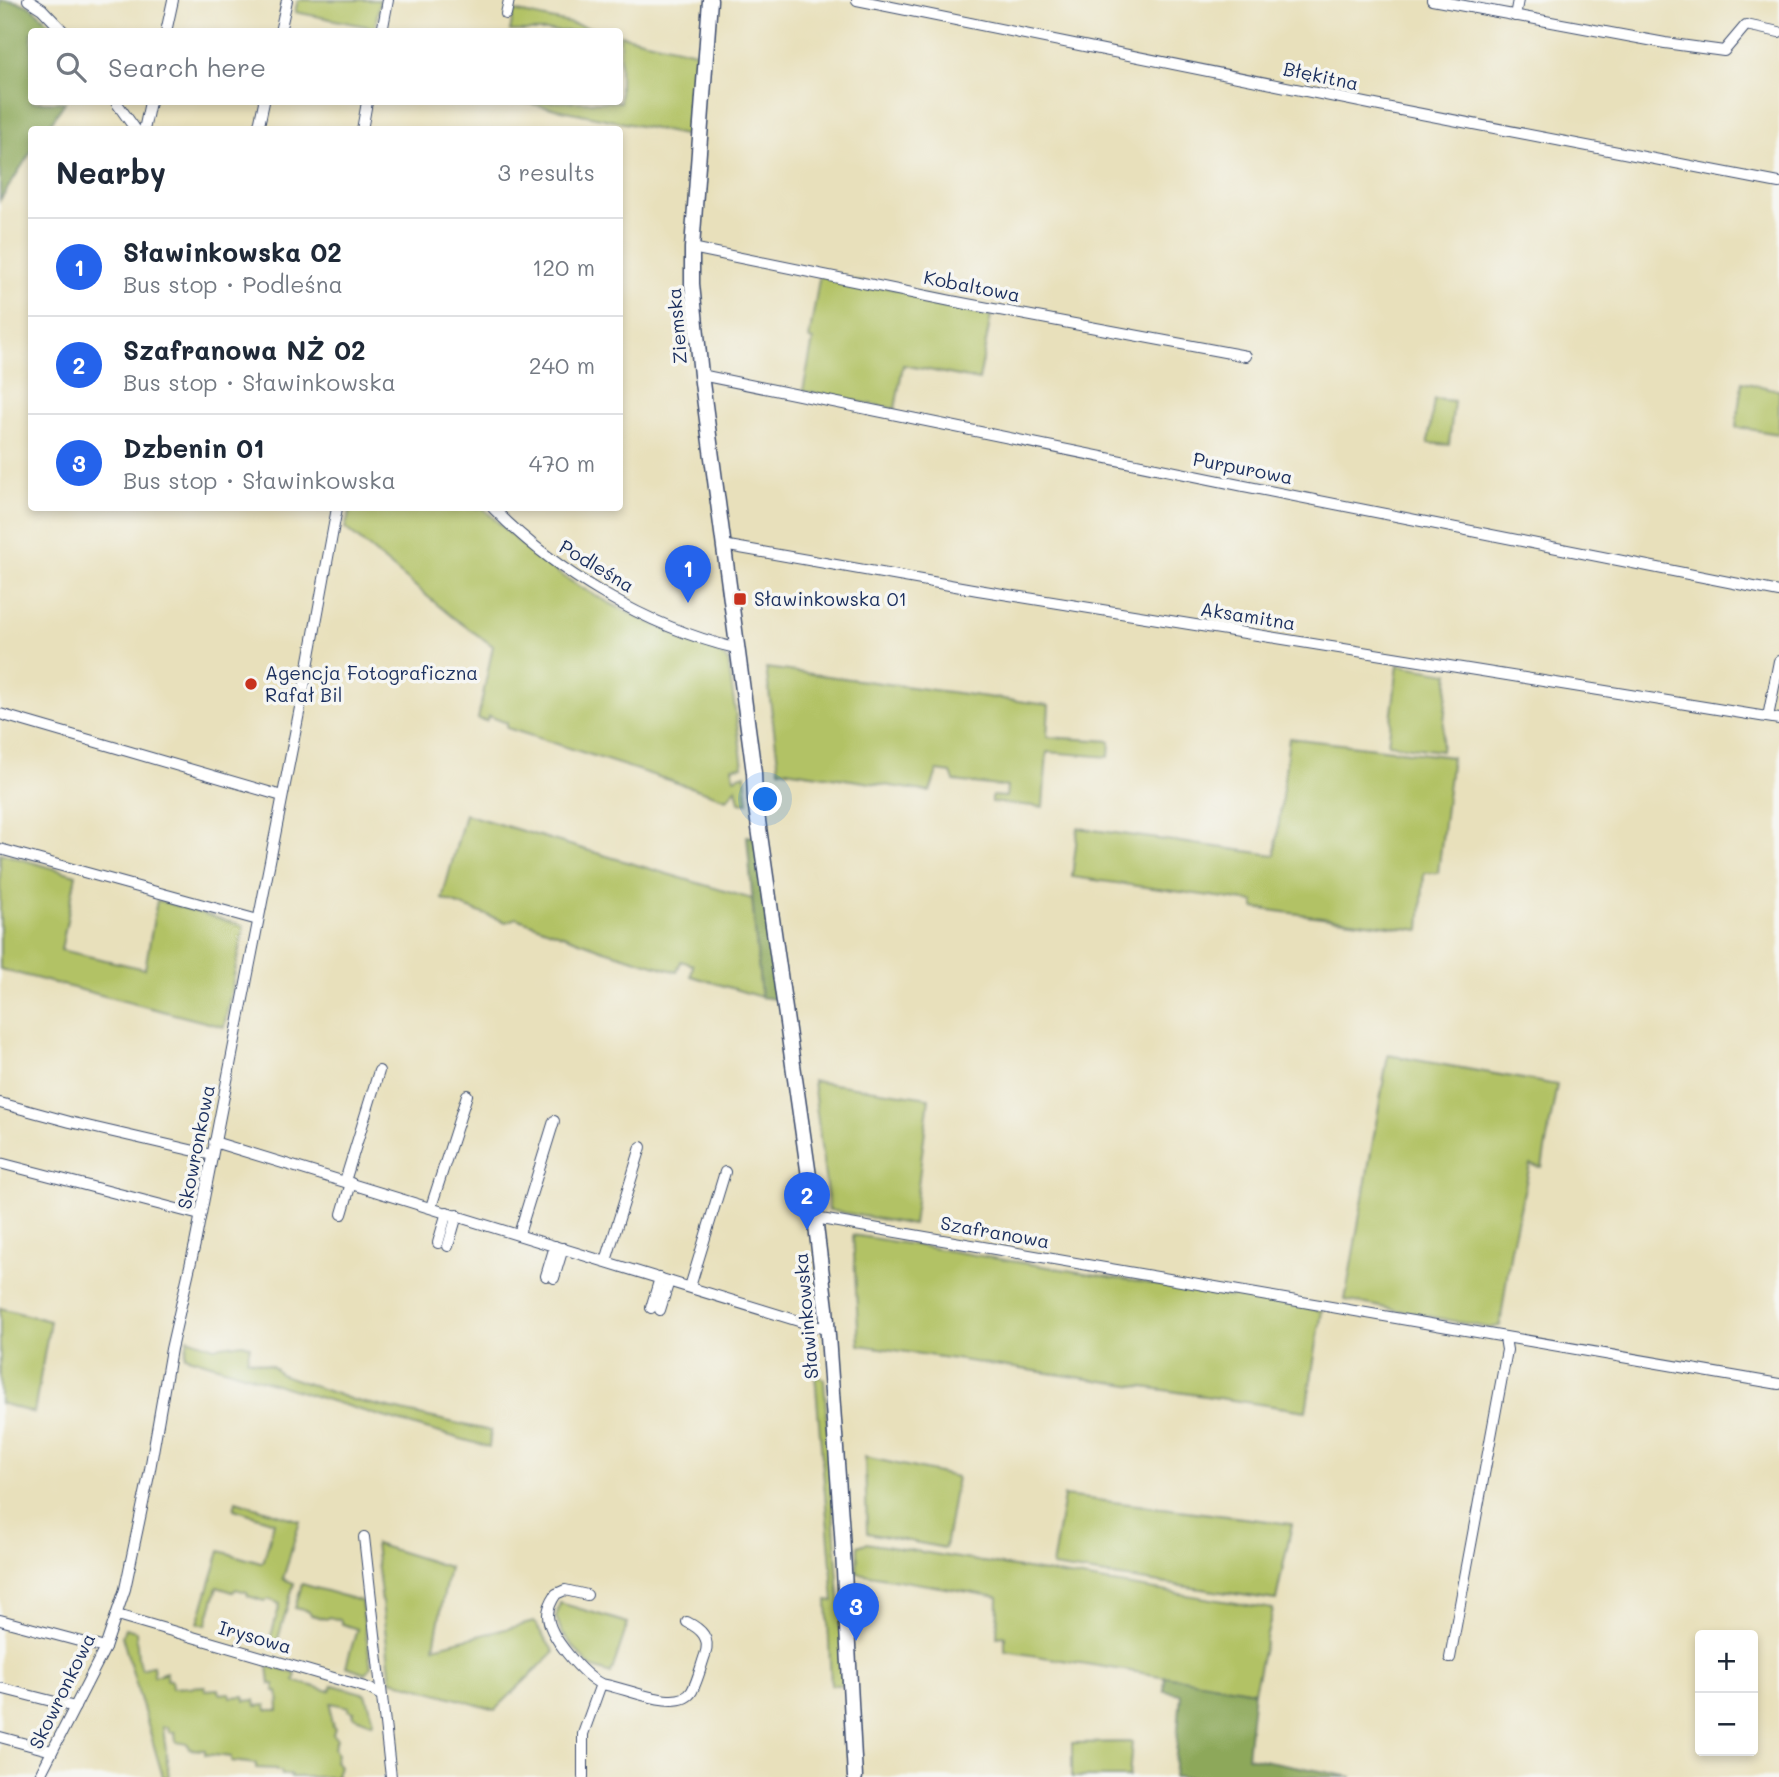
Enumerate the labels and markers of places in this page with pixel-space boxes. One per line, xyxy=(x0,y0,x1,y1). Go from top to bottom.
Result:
pin: 1 xyxy=(665,545,711,603)
place label: Sławinkowska 01 xyxy=(754,586,907,611)
marker: Sławinkowska 01 xyxy=(732,591,748,607)
place label: Agencja Fotograficzna Rafał Bil xyxy=(265,660,478,707)
marker: Agencja Fotograficzna Rafał Bil xyxy=(243,676,259,692)
pin: 2 xyxy=(784,1172,830,1230)
pin: 3 xyxy=(833,1583,879,1641)

